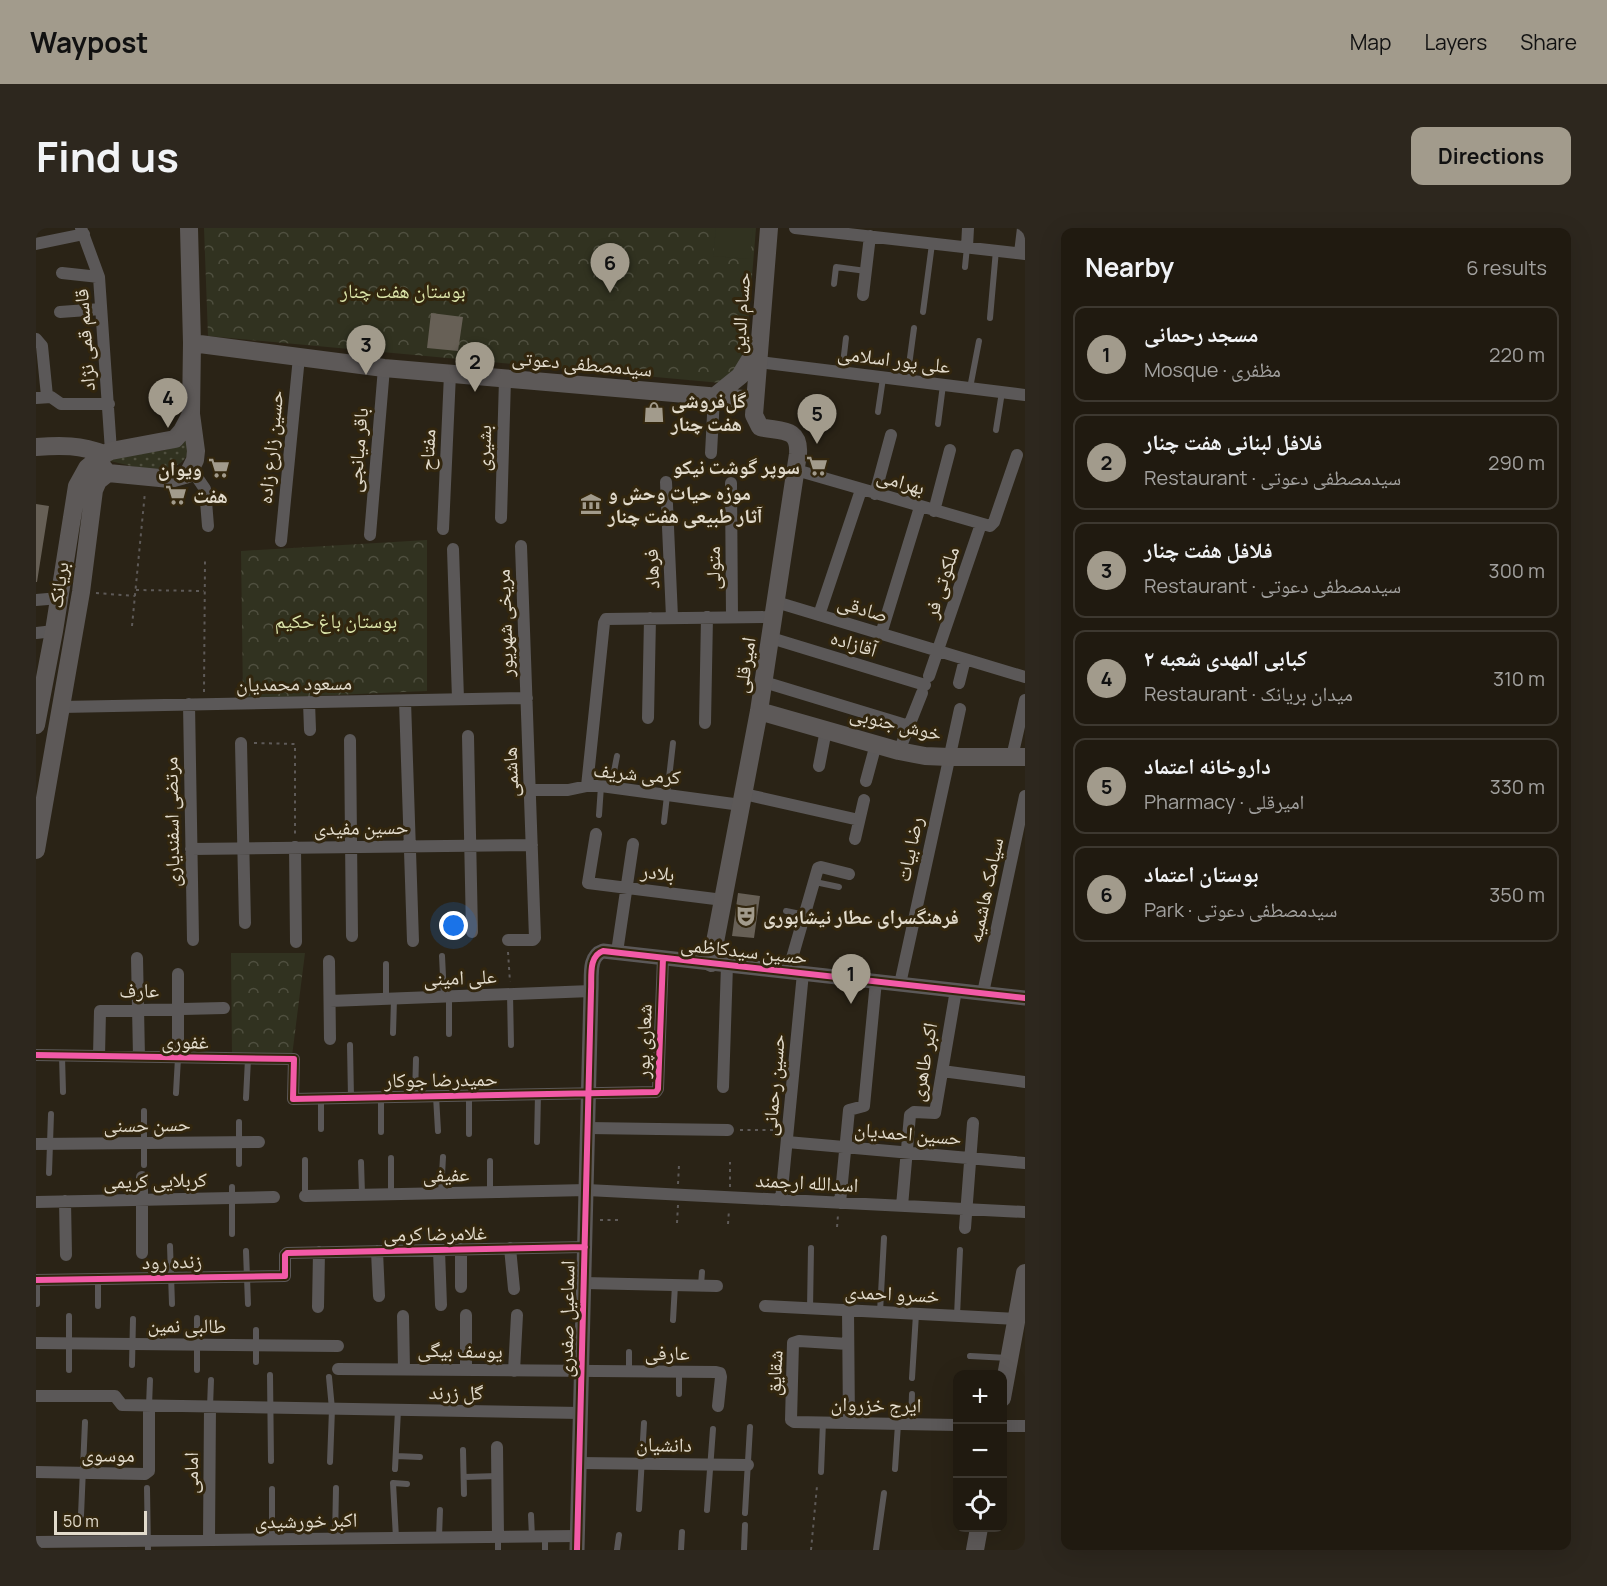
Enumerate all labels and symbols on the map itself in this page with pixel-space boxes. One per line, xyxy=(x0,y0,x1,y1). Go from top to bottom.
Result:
pin: 6 xyxy=(590,244,630,293)
street label: حسام الدین xyxy=(724,271,757,355)
park label: بوستان هفت چنار xyxy=(339,277,466,304)
street label: قاسم قمی نژاد xyxy=(67,288,102,392)
pin: 3 xyxy=(346,326,386,375)
street label: علی پور اسلامی xyxy=(836,339,952,379)
pin: 2 xyxy=(456,342,494,392)
street label: سیدمصطفی دعوتی xyxy=(511,343,653,383)
pin: 4 xyxy=(148,378,188,428)
place label: گل‌فروشی هفت چنار xyxy=(670,387,747,437)
street label: حسین زارع زاده xyxy=(251,389,289,505)
pin: 5 xyxy=(798,394,836,444)
shop icon: گل‌فروشی هفت چنار xyxy=(642,400,666,424)
street label: باقر میانجی xyxy=(340,406,374,494)
street label: بشیری xyxy=(469,424,497,472)
street label: مفتاح xyxy=(412,428,442,472)
place label: سوپر گوشت نیکو xyxy=(673,453,800,480)
supermarket icon: سوپر گوشت نیکو xyxy=(805,454,829,478)
place label: ویوان xyxy=(158,455,202,482)
supermarket icon: ویوان xyxy=(207,456,231,480)
street label: بهرامی xyxy=(874,461,928,501)
place label: موزه حیات وحش و آثار طبیعی هفت چنار xyxy=(607,479,763,529)
place label: هفت xyxy=(193,482,228,509)
supermarket icon: هفت xyxy=(164,483,188,507)
museum icon: موزه حیات وحش و آثار طبیعی هفت چنار xyxy=(579,492,603,516)
street label: ملکوتی فر xyxy=(916,543,965,622)
street label: متولی xyxy=(699,546,726,590)
street label: فرهاد xyxy=(636,548,666,590)
street label: بریانک xyxy=(41,560,75,610)
street label: مریخی شهریور xyxy=(489,569,519,678)
street label: صادقی xyxy=(835,588,891,628)
park label: بوستان باغ حکیم xyxy=(275,607,397,635)
street label: آقازاده xyxy=(828,623,881,663)
street label: امیرقلی xyxy=(726,635,762,695)
street label: مسعود محمدیان xyxy=(236,668,352,698)
street label: خوش جنوبی xyxy=(847,699,945,747)
street label: هاشمی xyxy=(496,746,524,798)
street label: کرمی شریف xyxy=(592,756,682,790)
street label: مرتضی اسفندیاری xyxy=(156,757,186,887)
street label: حسین مفیدی xyxy=(313,813,409,841)
street label: رضا بیات xyxy=(889,814,929,884)
street label: سیامک هاشمیه xyxy=(961,835,1009,945)
street label: بلادر xyxy=(639,856,676,887)
place label: فرهنگسرای عطار نیشابوری xyxy=(763,903,959,930)
theatre icon: فرهنگسرای عطار نیشابوری xyxy=(734,904,758,928)
your location xyxy=(439,911,468,940)
street label: حسین سیدکاظمی xyxy=(679,930,809,970)
pin: 1 xyxy=(832,954,870,1004)
street label: علی امینی xyxy=(423,962,497,992)
street label: عارف xyxy=(119,976,159,1004)
street label: شعاری پور xyxy=(628,1003,658,1080)
street label: اکبر طاهری xyxy=(903,1020,943,1104)
street label: غفوری xyxy=(161,1027,209,1055)
street label: حسین رحمانی xyxy=(755,1033,791,1137)
street label: حمیدرضا جوکار xyxy=(383,1065,498,1094)
street label: حسن حسنی xyxy=(103,1110,191,1138)
street label: حسین احمدیان xyxy=(853,1115,963,1151)
street label: عفیفی xyxy=(423,1160,469,1188)
street label: کربلایی کریمی xyxy=(103,1166,207,1194)
street label: اسدالله ارجمند xyxy=(755,1166,859,1198)
street label: غلامرضا کرمی xyxy=(383,1219,487,1247)
street label: زنده رود xyxy=(142,1247,202,1275)
street label: اسماعیل صفدری xyxy=(551,1260,581,1378)
street label: خسرو احمدی xyxy=(844,1277,940,1309)
street label: طالبی نمین xyxy=(147,1311,227,1339)
street label: یوسف بیگی xyxy=(417,1336,503,1364)
street label: عارفی xyxy=(644,1339,690,1366)
street label: شقایق xyxy=(759,1349,789,1397)
street label: گل زرند xyxy=(428,1378,484,1406)
street label: ایرج خزروان xyxy=(830,1390,922,1418)
street label: دانشیان xyxy=(636,1430,692,1458)
street label: موسوی xyxy=(81,1440,135,1468)
street label: امامی xyxy=(177,1452,204,1494)
street label: اکبر خورشیدی xyxy=(254,1506,358,1534)
scale bar xyxy=(54,1508,147,1536)

